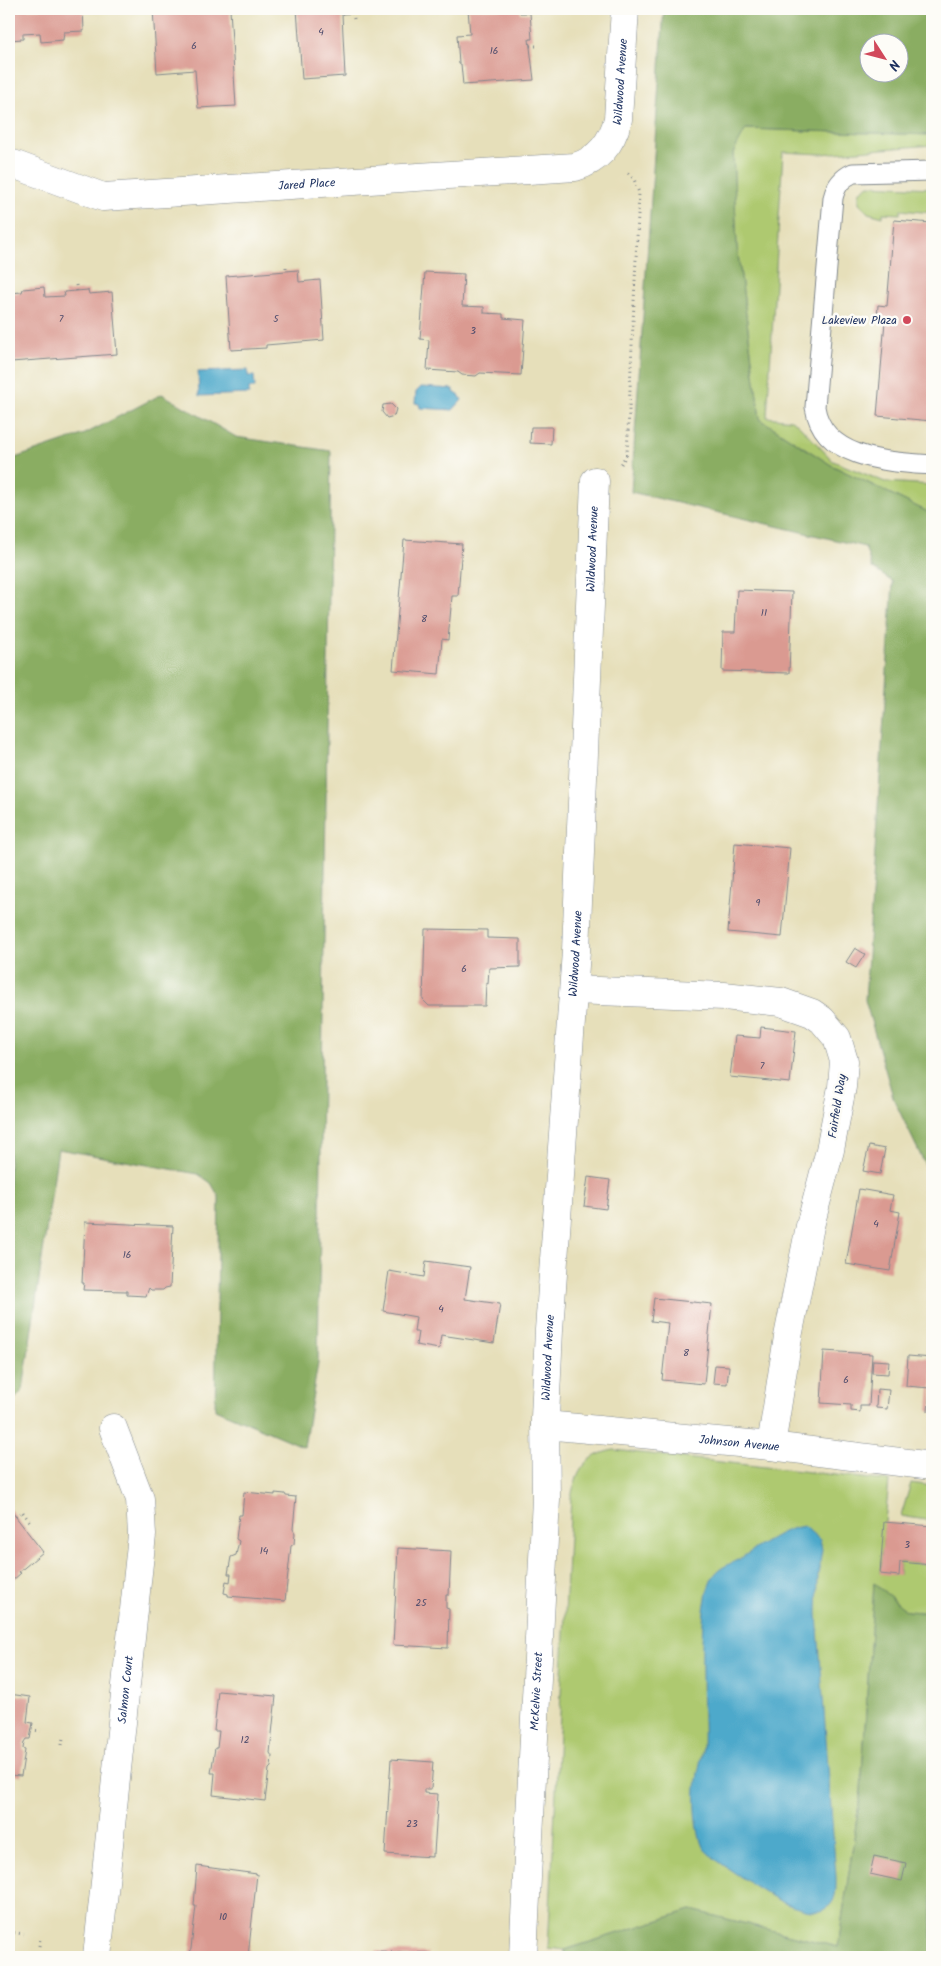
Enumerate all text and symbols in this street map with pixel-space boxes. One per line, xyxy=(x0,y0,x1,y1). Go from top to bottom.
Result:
house number: 4 xyxy=(318,24,324,40)
north arrow xyxy=(858,32,908,82)
street label: Wildwood Avenue xyxy=(608,37,633,127)
house number: 6 xyxy=(191,38,197,54)
house number: 16 xyxy=(490,43,498,59)
text: N xyxy=(882,55,905,75)
street label: Jared Place xyxy=(278,173,337,196)
house number: 7 xyxy=(59,311,64,327)
house number: 5 xyxy=(273,311,279,327)
place label: Lakeview Plaza xyxy=(822,311,897,330)
marker: Lakeview Plaza xyxy=(901,314,913,326)
house number: 3 xyxy=(470,323,476,339)
street label: Wildwood Avenue xyxy=(582,505,604,593)
house number: 11 xyxy=(761,605,767,621)
house number: 8 xyxy=(421,611,428,627)
house number: 9 xyxy=(756,895,761,911)
street label: Wildwood Avenue xyxy=(564,910,588,997)
house number: 6 xyxy=(461,961,467,977)
house number: 7 xyxy=(760,1058,765,1074)
street label: Fairfield Way xyxy=(823,1072,852,1140)
house number: 4 xyxy=(873,1216,879,1232)
house number: 16 xyxy=(123,1247,131,1263)
house number: 4 xyxy=(438,1301,444,1317)
street label: Wildwood Avenue xyxy=(537,1313,560,1401)
house number: 8 xyxy=(683,1345,690,1361)
house number: 6 xyxy=(843,1372,849,1388)
street label: Johnson Avenue xyxy=(698,1430,781,1457)
house number: 3 xyxy=(904,1537,910,1553)
house number: 14 xyxy=(260,1543,269,1559)
house number: 25 xyxy=(415,1595,427,1611)
street label: McKelvie Street xyxy=(525,1651,548,1731)
street label: Salmon Court xyxy=(113,1654,139,1725)
house number: 12 xyxy=(241,1732,250,1748)
house number: 23 xyxy=(406,1816,418,1832)
house number: 10 xyxy=(219,1909,227,1925)

